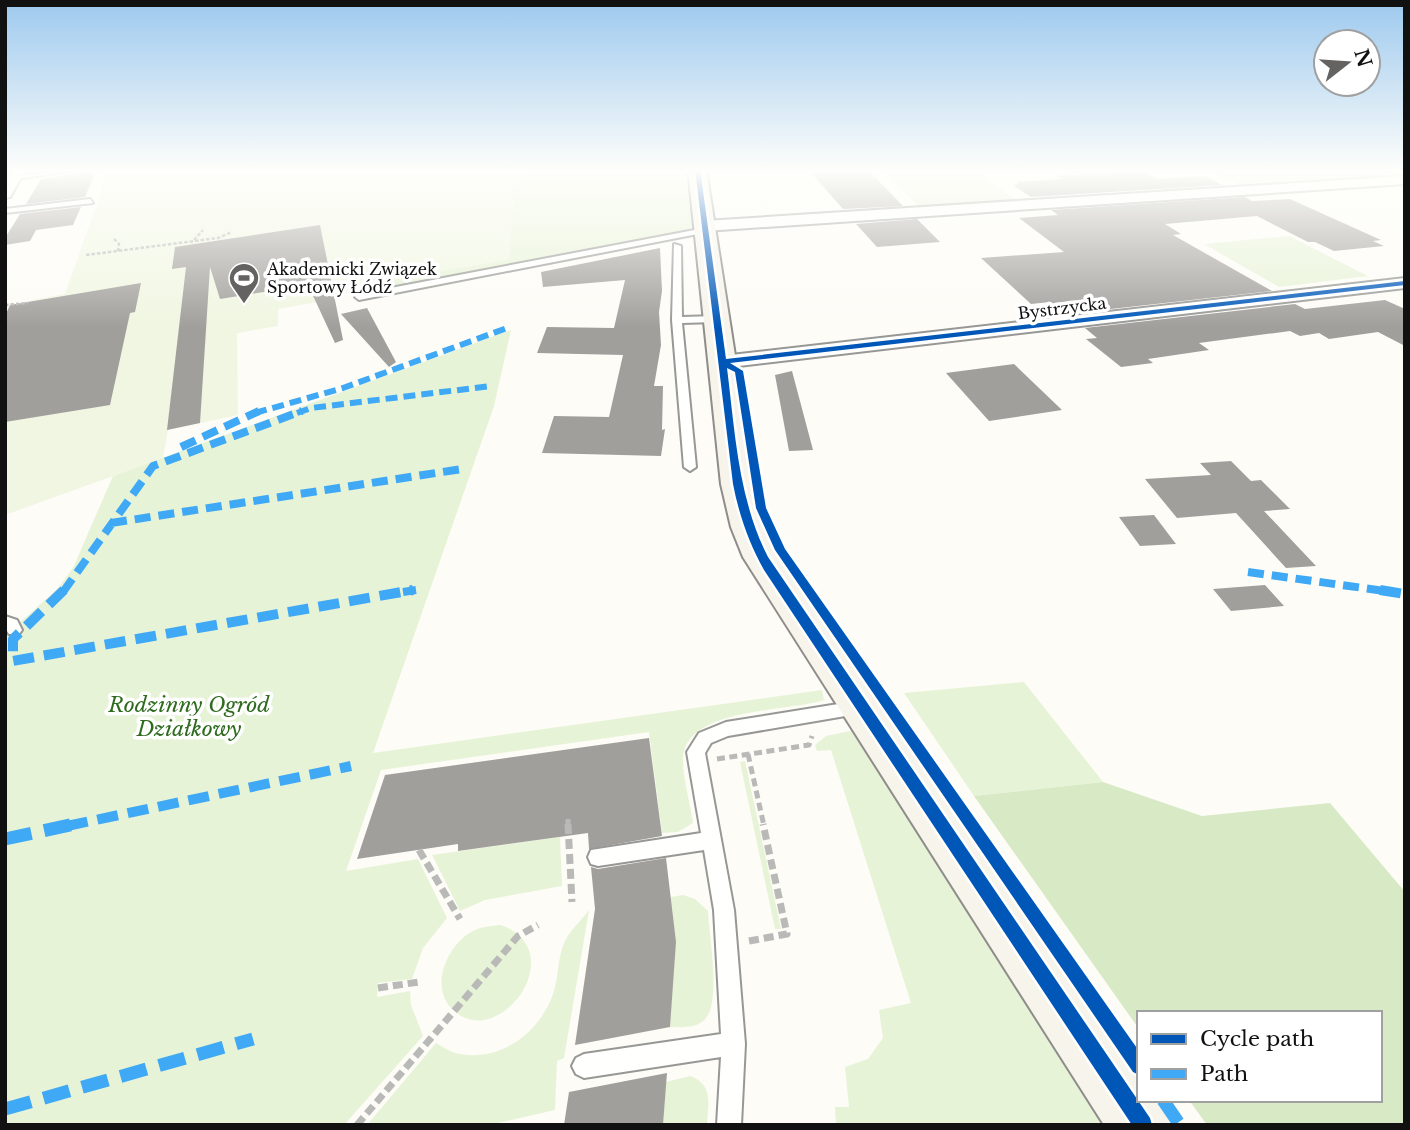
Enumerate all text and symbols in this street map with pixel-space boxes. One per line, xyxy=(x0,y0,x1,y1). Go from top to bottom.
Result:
north arrow xyxy=(1312,28,1382,98)
text: N xyxy=(1349,46,1376,70)
place label: Akademicki Związek Sportowy Łódź xyxy=(266,259,437,297)
sports icon: Akademicki Związek Sportowy Łódź xyxy=(227,261,261,305)
street label: Bystrzycka xyxy=(1017,293,1107,323)
park label: Rodzinny Ogród Działkowy xyxy=(107,692,270,742)
legend xyxy=(1137,1011,1382,1102)
text: Cycle path xyxy=(1200,1026,1314,1052)
text: Path xyxy=(1200,1061,1248,1087)

